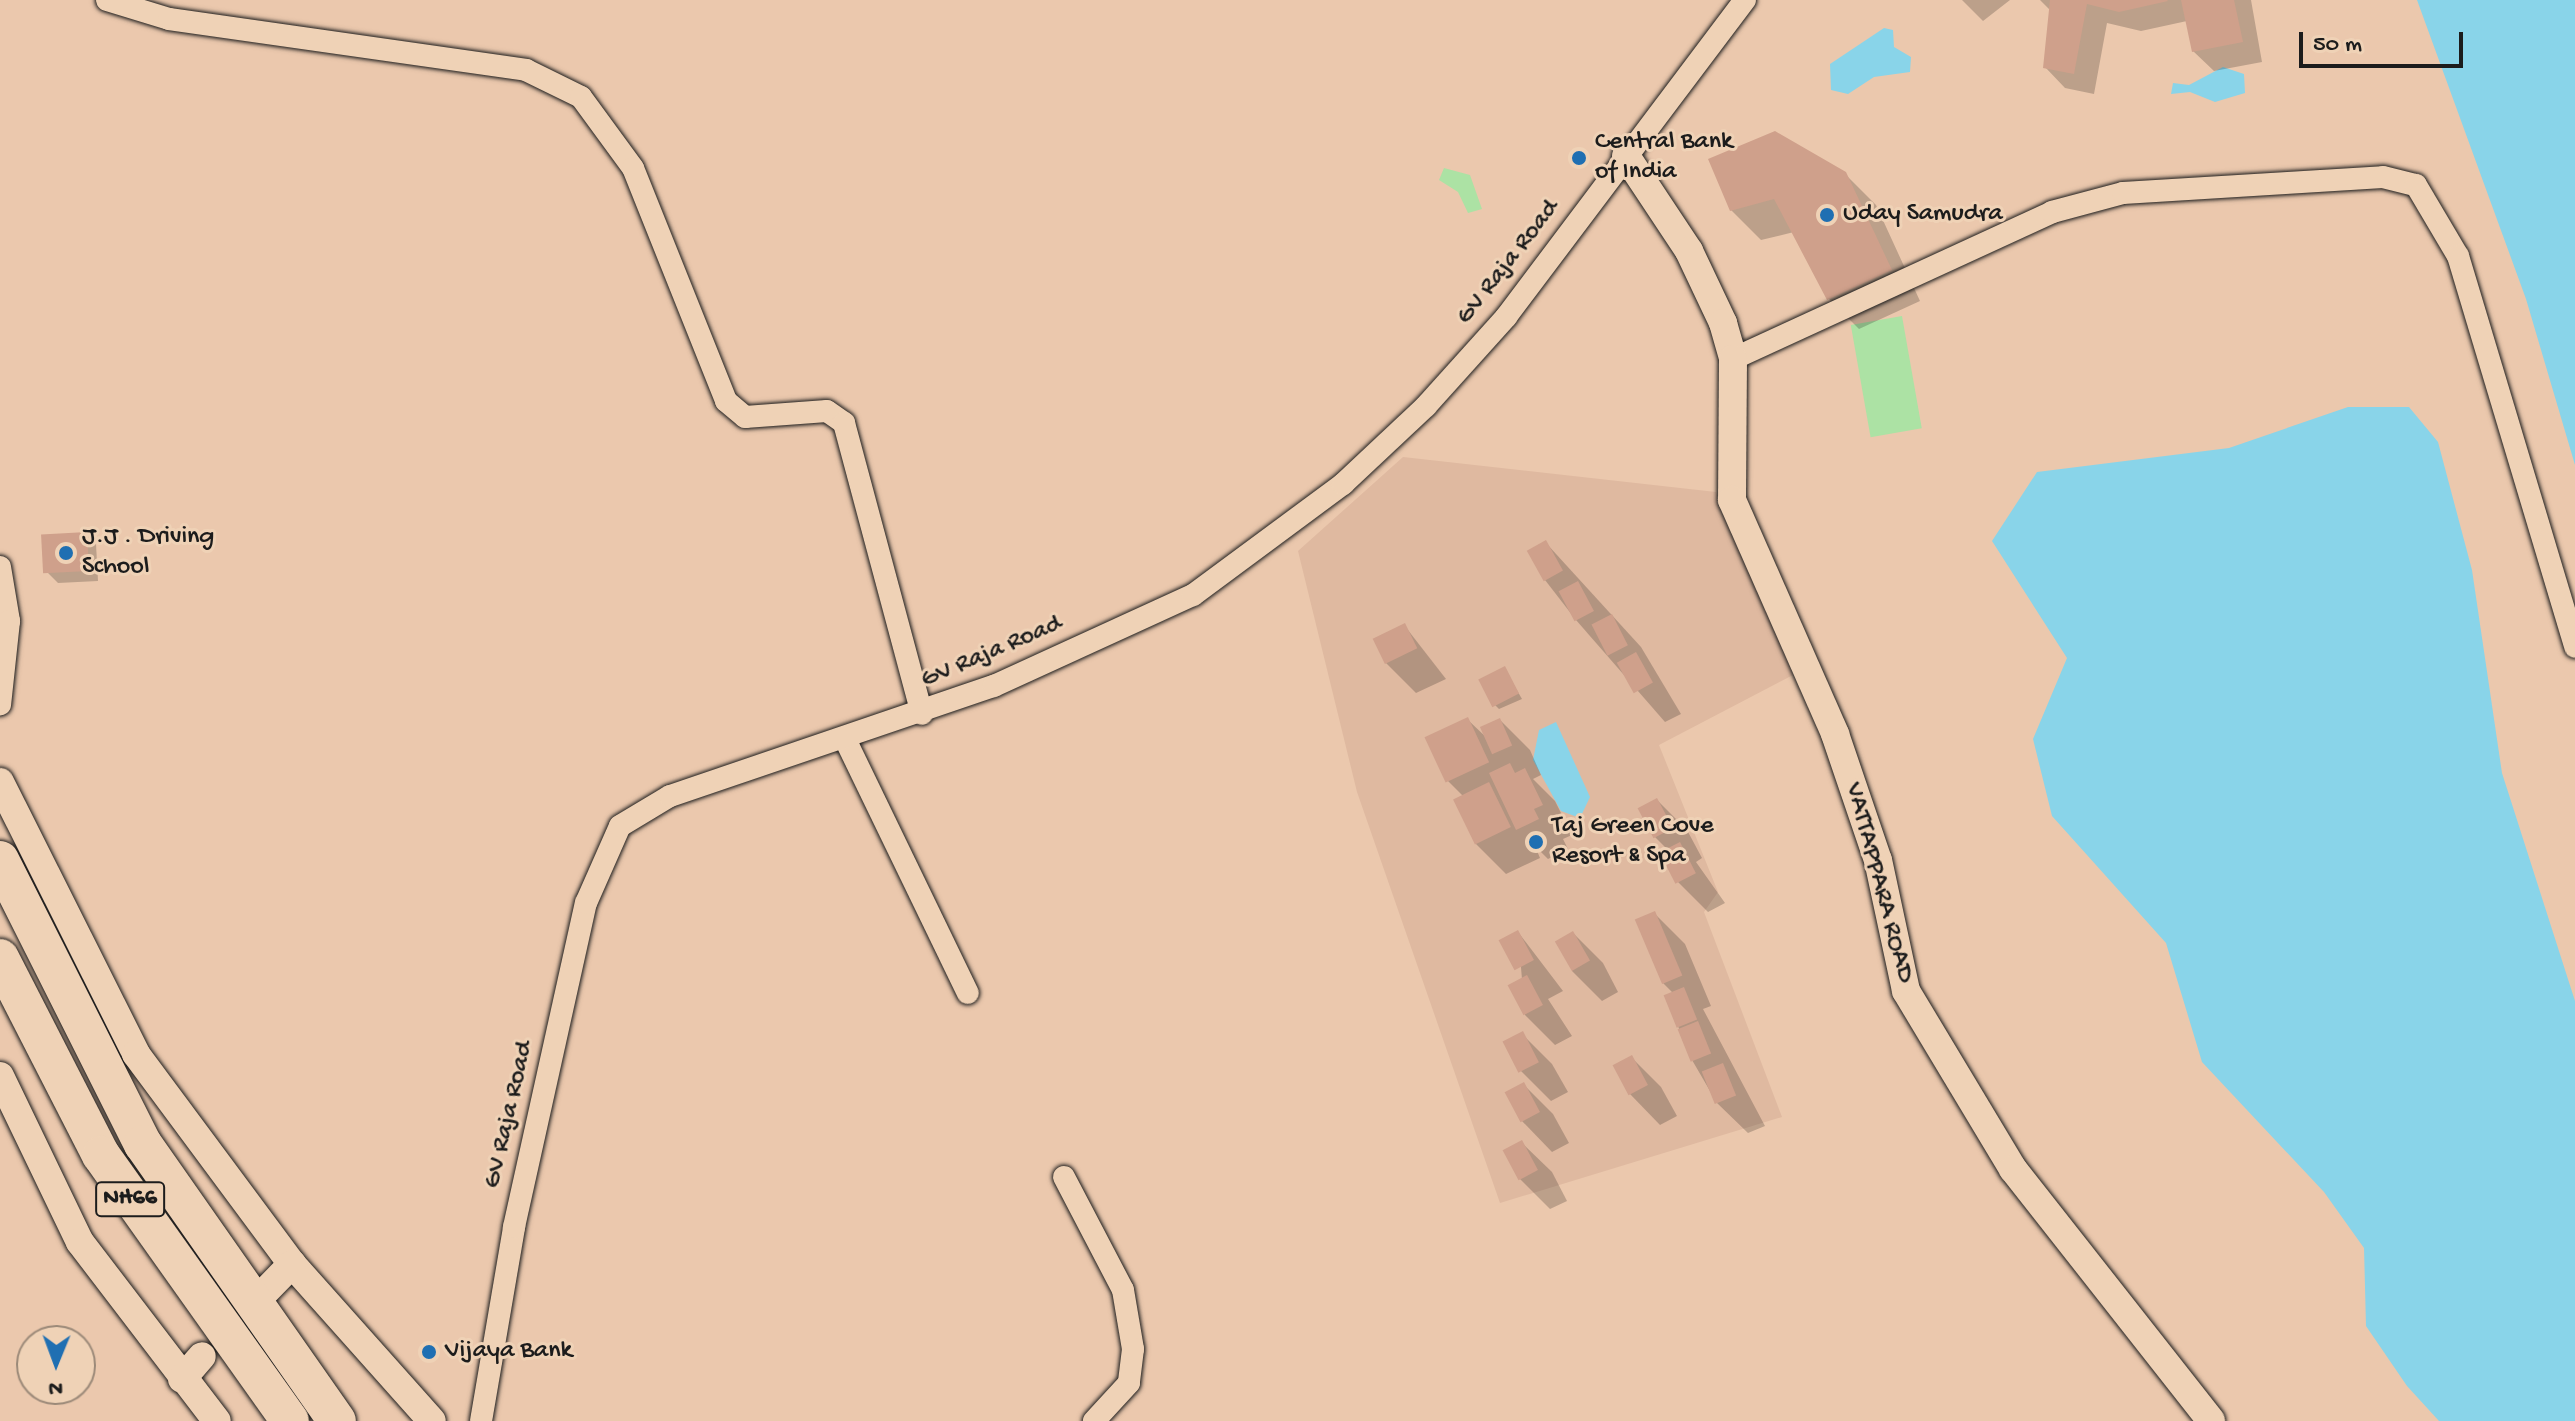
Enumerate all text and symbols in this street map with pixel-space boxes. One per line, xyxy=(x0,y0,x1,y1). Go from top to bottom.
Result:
scale bar xyxy=(2303,16,2467,66)
text: 50 m xyxy=(2313,31,2362,60)
place label: Central Bank of India xyxy=(1595,127,1733,188)
marker: Central Bank of India xyxy=(1570,149,1588,167)
street label: GV Raja Road xyxy=(1451,194,1567,332)
place label: Uday Samudra xyxy=(1843,199,2003,231)
marker: Uday Samudra xyxy=(1818,206,1836,224)
place label: J.J . Driving School xyxy=(82,522,214,584)
marker: J.J . Driving School xyxy=(57,544,75,562)
street label: GV Raja Road xyxy=(917,609,1067,697)
street label: VATTAPPARA ROAD xyxy=(1836,780,1920,986)
place label: Taj Green Cove Resort & Spa xyxy=(1552,811,1714,872)
marker: Taj Green Cove Resort & Spa xyxy=(1527,833,1545,851)
street label: GV Raja Road xyxy=(478,1038,542,1192)
road number: NH66 xyxy=(94,1179,166,1219)
north arrow xyxy=(16,1325,96,1405)
place label: Vijaya Bank xyxy=(445,1336,572,1368)
marker: Vijaya Bank xyxy=(420,1343,438,1361)
text: N xyxy=(48,1374,63,1400)

